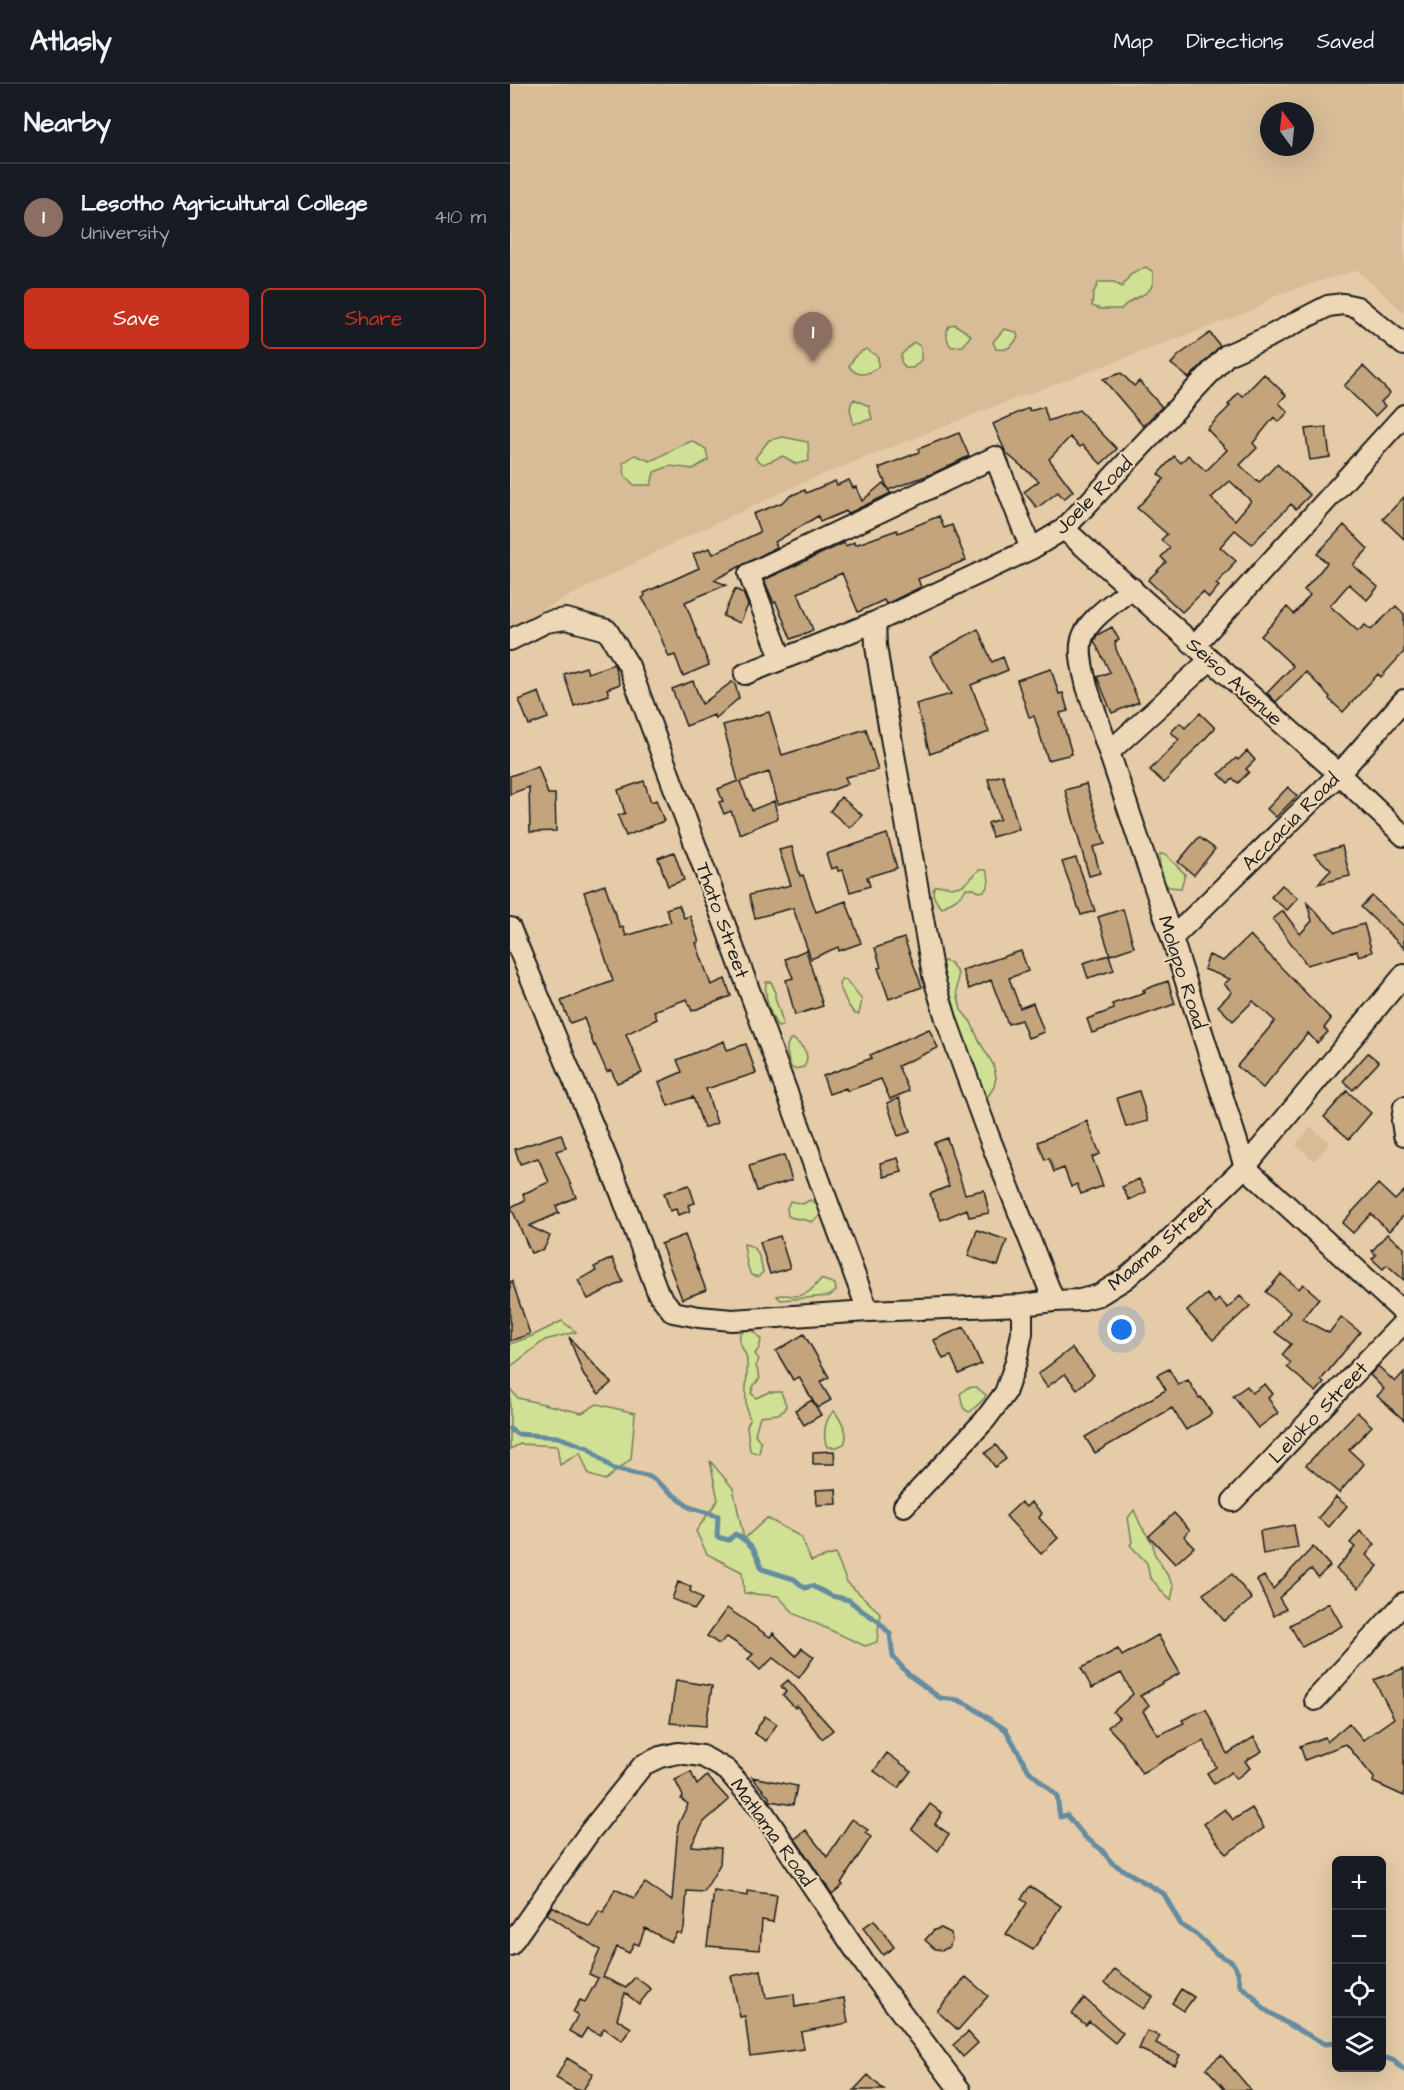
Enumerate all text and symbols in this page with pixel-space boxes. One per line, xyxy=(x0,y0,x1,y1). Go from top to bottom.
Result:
text: Atlasly xyxy=(30,22,112,61)
text: Map xyxy=(1113,27,1153,56)
text: Directions xyxy=(1186,27,1284,56)
text: Saved xyxy=(1317,27,1374,56)
north arrow xyxy=(1260,102,1314,156)
text: Nearby xyxy=(24,105,111,141)
text: Lesotho Agricultural College xyxy=(81,188,368,219)
text: 1 xyxy=(42,203,45,231)
text: 410 m xyxy=(434,203,486,231)
text: University xyxy=(81,219,170,247)
button: Save xyxy=(24,288,249,349)
button: Share xyxy=(261,288,486,349)
pin: 1 xyxy=(794,312,832,362)
street label: Joele Road xyxy=(1048,450,1139,541)
street label: Seiso Avenue xyxy=(1180,631,1289,733)
street label: Accacia Road xyxy=(1236,767,1346,877)
street label: Thato Street xyxy=(688,858,756,982)
street label: Molapo Road xyxy=(1151,912,1214,1032)
street label: Maama Street xyxy=(1102,1190,1220,1298)
your location xyxy=(1107,1315,1136,1344)
street label: Leloko Street xyxy=(1263,1355,1375,1470)
street label: Matlama Road xyxy=(723,1773,821,1893)
map controls xyxy=(1332,1856,1386,2072)
button: + xyxy=(1332,1856,1386,1910)
button: − xyxy=(1332,1910,1386,1964)
button: locate xyxy=(1332,1964,1386,2018)
button: layers xyxy=(1332,2018,1386,2072)

